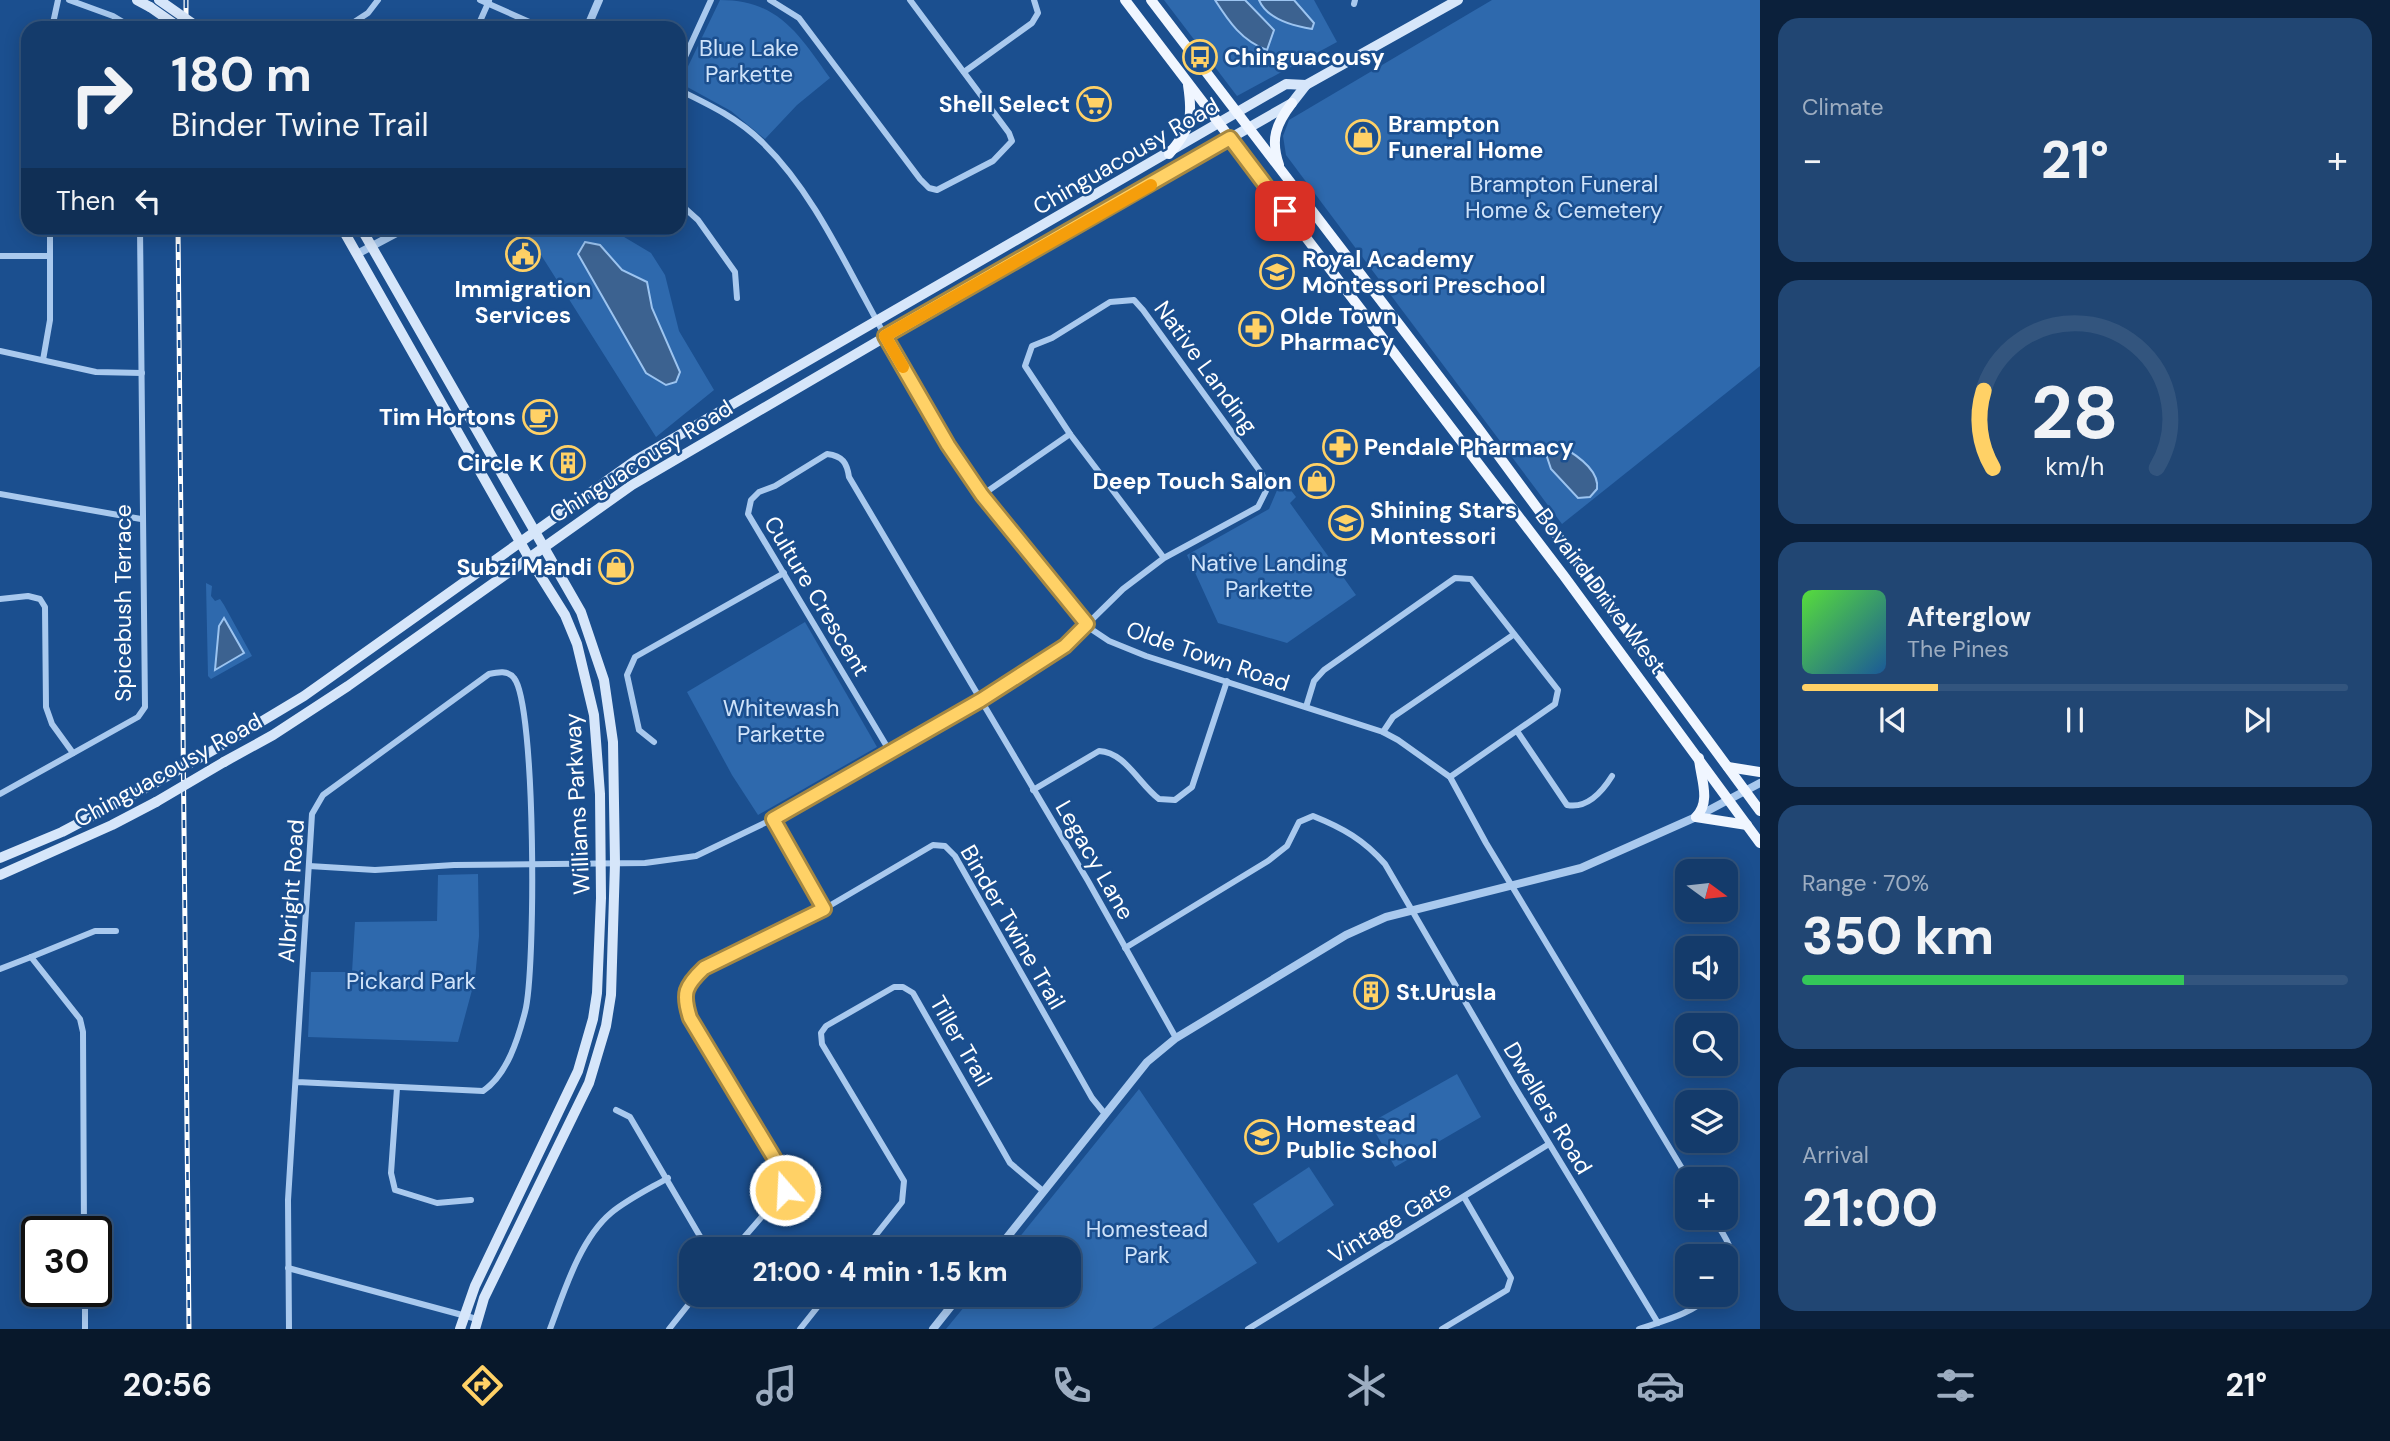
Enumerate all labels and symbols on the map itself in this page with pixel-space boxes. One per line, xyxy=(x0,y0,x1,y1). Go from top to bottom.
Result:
park label: Blue Lake Parkette xyxy=(699,33,799,89)
bus stop icon: Chinguacousy xyxy=(1181,38,1219,76)
place label: Chinguacousy xyxy=(1224,42,1385,72)
supermarket icon: Shell Select xyxy=(1075,85,1113,123)
place label: Shell Select xyxy=(939,89,1070,119)
street label: Chinguacousy Road xyxy=(1027,90,1225,222)
place label: Brampton Funeral Home xyxy=(1388,109,1543,165)
shop icon: Brampton Funeral Home xyxy=(1344,118,1382,156)
park label: Brampton Funeral Home & Cemetery xyxy=(1465,169,1663,225)
pin xyxy=(1255,181,1315,241)
public building icon: Immigration Services xyxy=(504,235,542,273)
place label: Royal Academy Montessori Preschool xyxy=(1302,244,1546,300)
school or university icon: Royal Academy Montessori Preschool xyxy=(1258,253,1296,291)
place label: Immigration Services xyxy=(455,274,591,330)
street label: Native Landing xyxy=(1148,295,1264,440)
place label: Olde Town Pharmacy xyxy=(1280,301,1397,357)
pharmacy icon: Olde Town Pharmacy xyxy=(1237,310,1275,348)
street label: Chinguacousy Road xyxy=(544,393,738,529)
cafe icon: Tim Hortons xyxy=(521,398,559,436)
place label: Tim Hortons xyxy=(379,402,516,432)
pharmacy icon: Pendale Pharmacy xyxy=(1321,428,1359,466)
place label: Pendale Pharmacy xyxy=(1364,432,1574,462)
building icon: Circle K xyxy=(549,444,587,482)
place label: Circle K xyxy=(457,448,544,478)
shop icon: Deep Touch Salon xyxy=(1298,462,1336,500)
place label: Deep Touch Salon xyxy=(1092,466,1292,496)
place label: Shining Stars Montessori xyxy=(1370,495,1517,551)
street label: Bovaird Drive West xyxy=(1529,502,1673,680)
street label: Spicebush Terrace xyxy=(108,504,138,702)
school or university icon: Shining Stars Montessori xyxy=(1327,504,1365,542)
street label: Culture Crescent xyxy=(757,510,877,682)
shop icon: Subzi Mandi xyxy=(597,548,635,586)
park label: Native Landing Parkette xyxy=(1190,548,1348,604)
place label: Subzi Mandi xyxy=(456,552,592,582)
street label: Olde Town Road xyxy=(1122,614,1294,698)
park label: Whitewash Parkette xyxy=(723,693,839,749)
street label: Chinguacousy Road xyxy=(69,706,267,834)
street label: Williams Parkway xyxy=(557,712,597,896)
street label: Legacy Lane xyxy=(1049,795,1141,925)
street label: Albright Road xyxy=(271,818,311,964)
street label: Binder Twine Trail xyxy=(954,839,1072,1015)
north arrow xyxy=(1675,859,1738,922)
park label: Pickard Park xyxy=(346,966,476,996)
building icon: St.Urusla xyxy=(1352,973,1390,1011)
place label: St.Urusla xyxy=(1396,977,1496,1007)
street label: Tiller Trail xyxy=(923,990,999,1092)
street label: Dwellers Road xyxy=(1497,1036,1599,1180)
place label: Homestead Public School xyxy=(1286,1109,1437,1165)
school or university icon: Homestead Public School xyxy=(1243,1118,1281,1156)
position arrow xyxy=(748,1153,822,1227)
street label: Vintage Gate xyxy=(1323,1173,1457,1271)
park label: Homestead Park xyxy=(1086,1214,1208,1270)
speed limit sign: 30 xyxy=(21,1216,112,1307)

